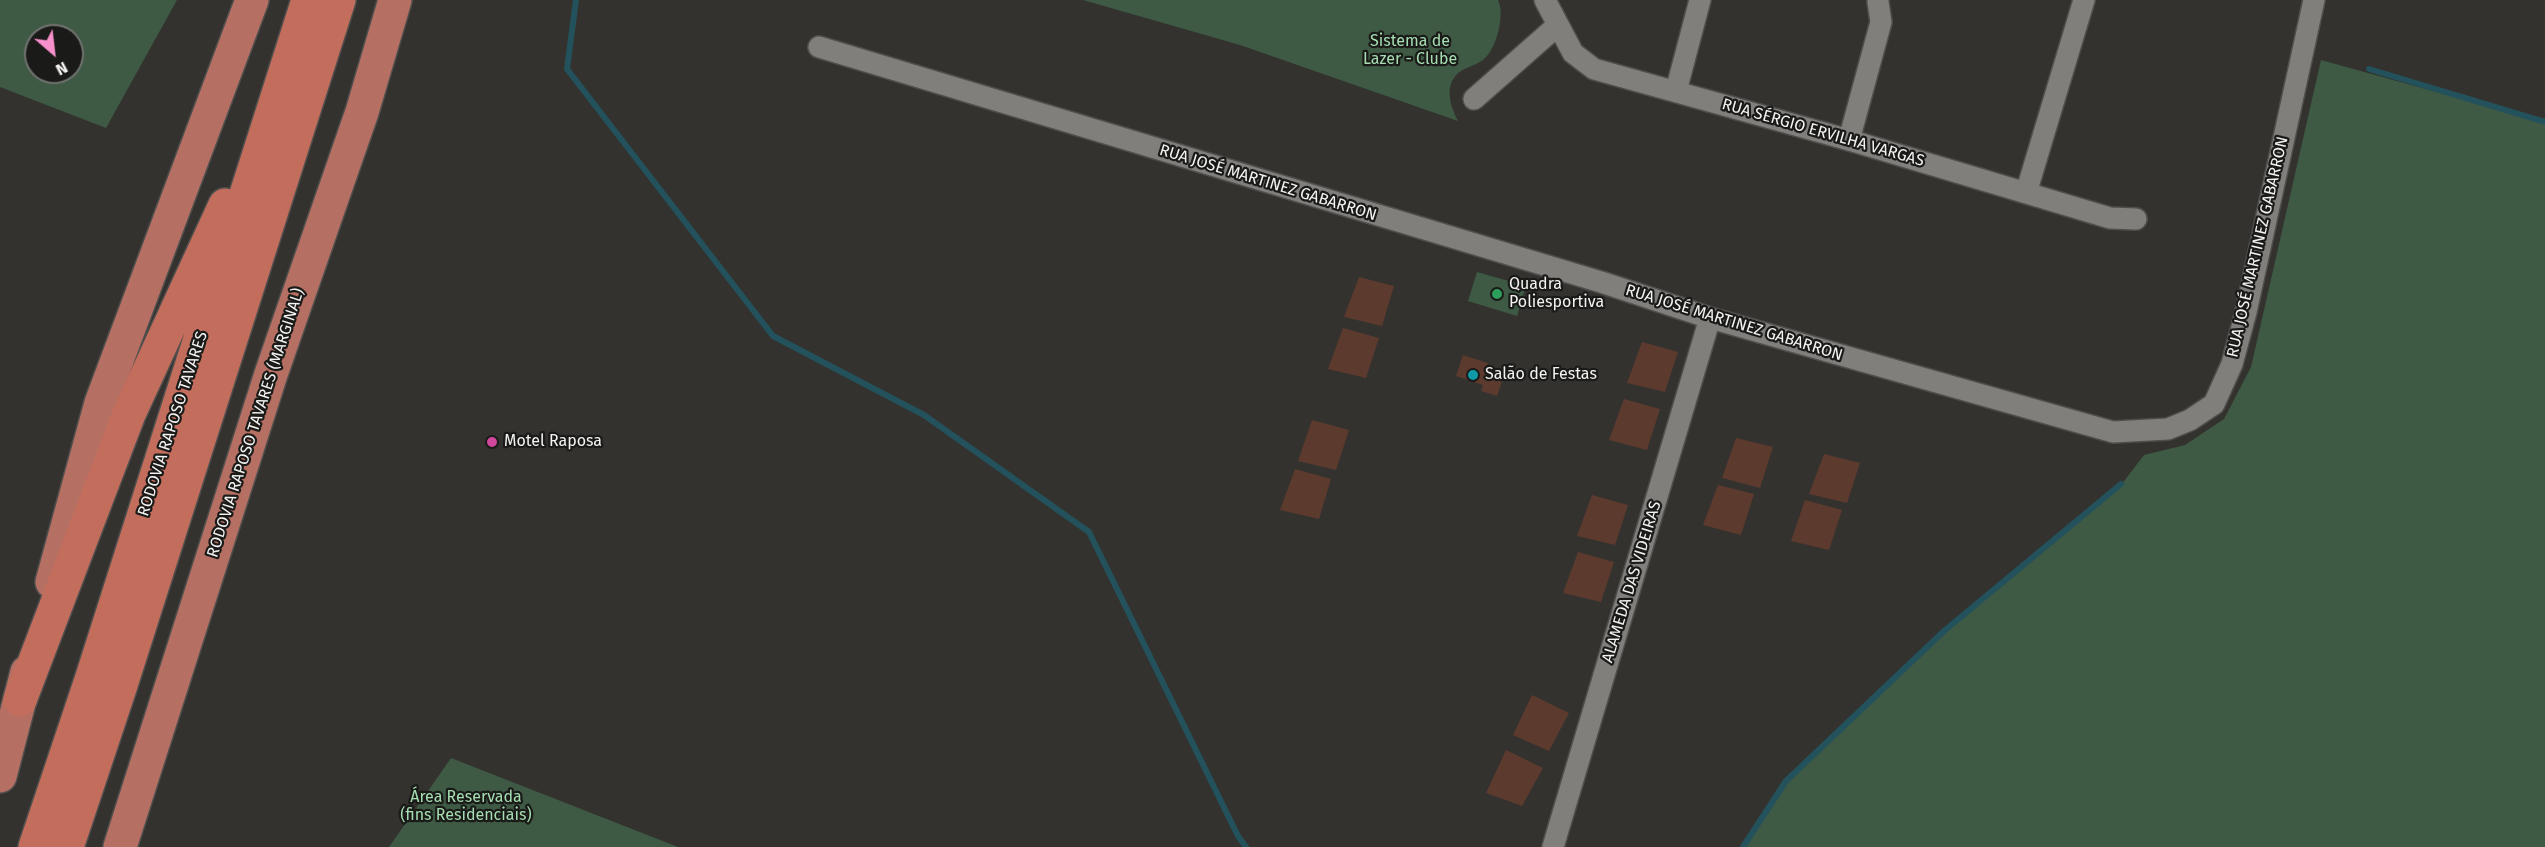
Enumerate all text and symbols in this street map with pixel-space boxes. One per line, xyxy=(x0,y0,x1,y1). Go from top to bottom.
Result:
north arrow xyxy=(24,24,84,84)
park label: Sistema de Lazer - Clube xyxy=(1363,32,1457,70)
text: N xyxy=(53,58,71,79)
street label: RUA SÉRGIO ERVILHA VARGAS xyxy=(1720,95,1926,171)
street label: RUA JOSÉ MARTINEZ GABARRON xyxy=(2223,135,2293,359)
street label: RUA JOSÉ MARTINEZ GABARRON xyxy=(1157,141,1379,225)
place label: Quadra Poliesportiva xyxy=(1509,275,1604,313)
street label: RUA JOSÉ MARTINEZ GABARRON xyxy=(1623,281,1845,365)
street label: RODOVIA RAPOSO TAVARES (MARGINAL) xyxy=(203,286,309,560)
marker: Quadra Poliesportiva xyxy=(1490,287,1504,301)
street label: RODOVIA RAPOSO TAVARES xyxy=(134,329,212,519)
place label: Salão de Festas xyxy=(1485,365,1597,385)
marker: Salão de Festas xyxy=(1466,368,1480,382)
place label: Motel Raposa xyxy=(504,432,602,452)
marker: Motel Raposa xyxy=(485,435,499,449)
street label: ALAMEDA DAS VIDEIRAS xyxy=(1598,499,1666,665)
park label: Área Reservada (fins Residenciais) xyxy=(400,788,532,826)

